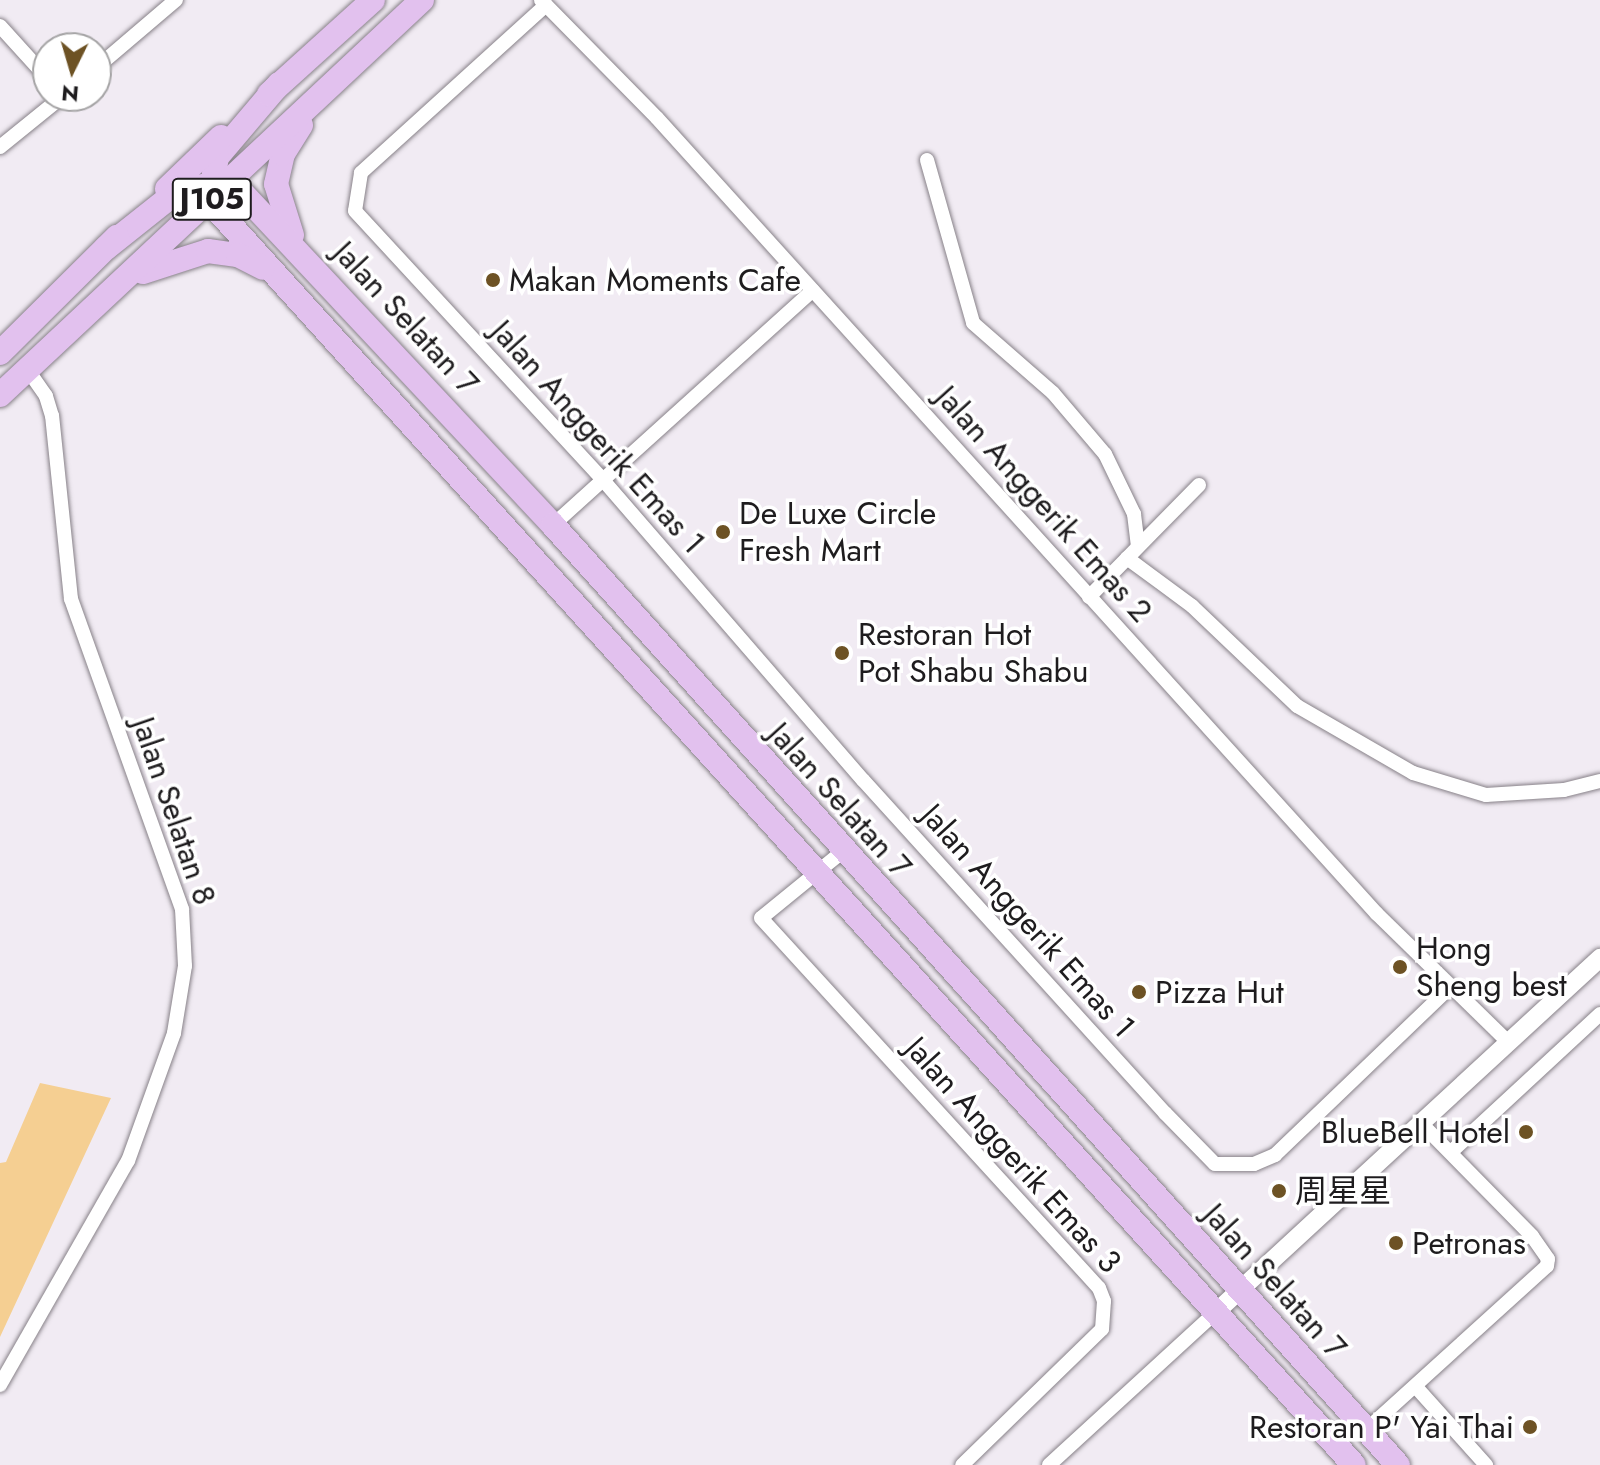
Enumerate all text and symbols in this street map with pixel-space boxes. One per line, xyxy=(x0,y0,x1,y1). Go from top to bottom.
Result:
north arrow xyxy=(32,32,112,112)
text: N xyxy=(60,77,80,111)
road number: J105 xyxy=(170,173,254,225)
street label: Jalan Selatan 7 xyxy=(325,234,487,402)
place label: Makan Moments Cafe xyxy=(509,261,801,299)
marker: Makan Moments Cafe xyxy=(484,271,502,289)
street label: Jalan Anggerik Emas 1 xyxy=(483,312,713,562)
street label: Jalan Anggerik Emas 2 xyxy=(928,378,1160,630)
place label: De Luxe Circle Fresh Mart xyxy=(739,495,936,570)
marker: De Luxe Circle Fresh Mart xyxy=(714,523,732,541)
place label: Restoran Hot Pot Shabu Shabu xyxy=(858,616,1088,691)
marker: Restoran Hot Pot Shabu Shabu xyxy=(833,644,851,662)
street label: Jalan Selatan 8 xyxy=(124,712,224,910)
street label: Jalan Selatan 7 xyxy=(760,715,920,885)
street label: Jalan Anggerik Emas 1 xyxy=(913,796,1143,1046)
place label: Hong Sheng best xyxy=(1416,930,1567,1005)
marker: Hong Sheng best xyxy=(1391,958,1409,976)
place label: Pizza Hut xyxy=(1155,973,1284,1011)
marker: Pizza Hut xyxy=(1130,983,1148,1001)
street label: Jalan Anggerik Emas 3 xyxy=(897,1029,1129,1281)
place label: BlueBell Hotel xyxy=(1321,1113,1510,1151)
marker: BlueBell Hotel xyxy=(1517,1123,1535,1141)
place label: 周星星 xyxy=(1295,1172,1391,1210)
marker: 周星星 xyxy=(1270,1182,1288,1200)
street label: Jalan Selatan 7 xyxy=(1195,1196,1355,1366)
place label: Petronas xyxy=(1412,1224,1526,1262)
marker: Petronas xyxy=(1387,1234,1405,1252)
place label: Restoran P' Yai Thai xyxy=(1249,1408,1514,1446)
marker: Restoran P' Yai Thai xyxy=(1521,1418,1539,1436)

